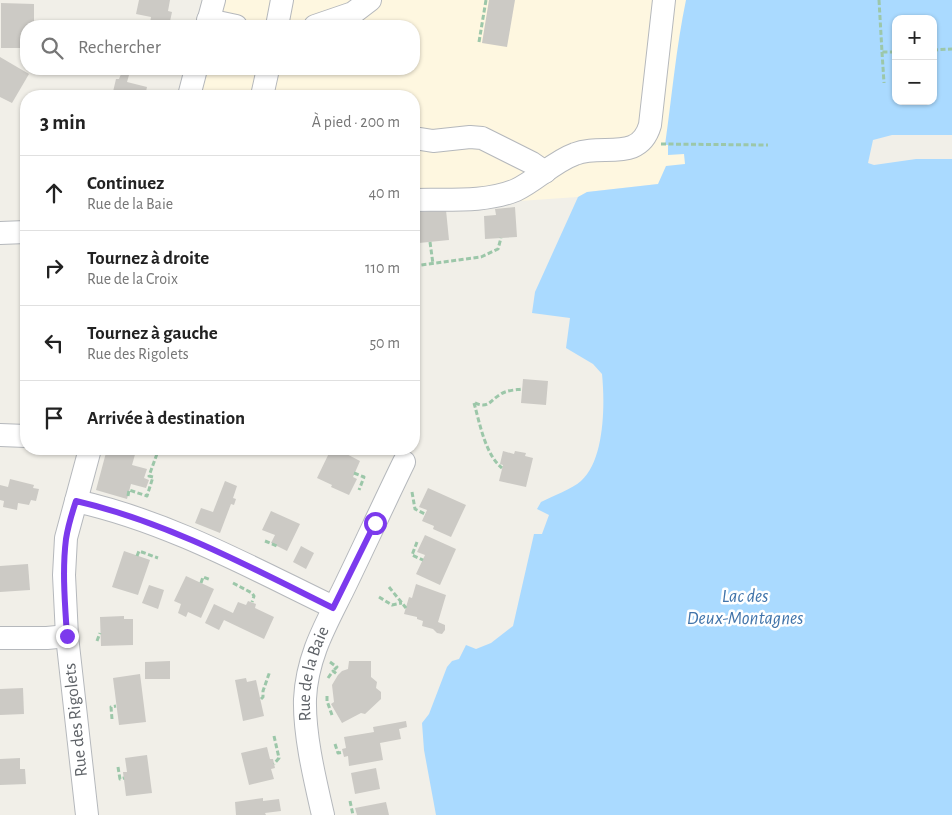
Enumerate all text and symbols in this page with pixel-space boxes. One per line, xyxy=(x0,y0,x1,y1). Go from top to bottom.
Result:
map controls xyxy=(892,15,937,105)
button: + xyxy=(892,15,937,60)
search box xyxy=(20,20,420,75)
icon: search xyxy=(38,34,66,62)
text: Rechercher xyxy=(78,38,161,57)
button: − xyxy=(892,60,937,105)
text: 3 min xyxy=(40,112,86,133)
text: À pied · 200 m xyxy=(312,114,400,130)
text: Continuez xyxy=(87,174,164,193)
icon: ahead xyxy=(40,179,68,207)
text: 40 m xyxy=(368,185,400,201)
text: Rue de la Baie xyxy=(87,196,173,212)
text: Tournez à droite xyxy=(87,249,209,268)
icon: right xyxy=(40,254,68,282)
text: 110 m xyxy=(365,260,400,276)
text: Rue de la Croix xyxy=(87,271,178,287)
text: Tournez à gauche xyxy=(87,324,218,343)
icon: left xyxy=(40,329,68,357)
text: 50 m xyxy=(369,335,400,351)
text: Rue des Rigolets xyxy=(87,346,189,362)
icon: arrive xyxy=(40,404,68,432)
text: Arrivée à destination xyxy=(87,409,245,428)
route start xyxy=(364,512,387,535)
water label: Lac des Deux-Montagnes xyxy=(687,587,803,628)
street label: Rue de la Baie xyxy=(296,624,333,722)
route end xyxy=(56,625,79,648)
street label: Rue des Rigolets xyxy=(61,662,91,778)

